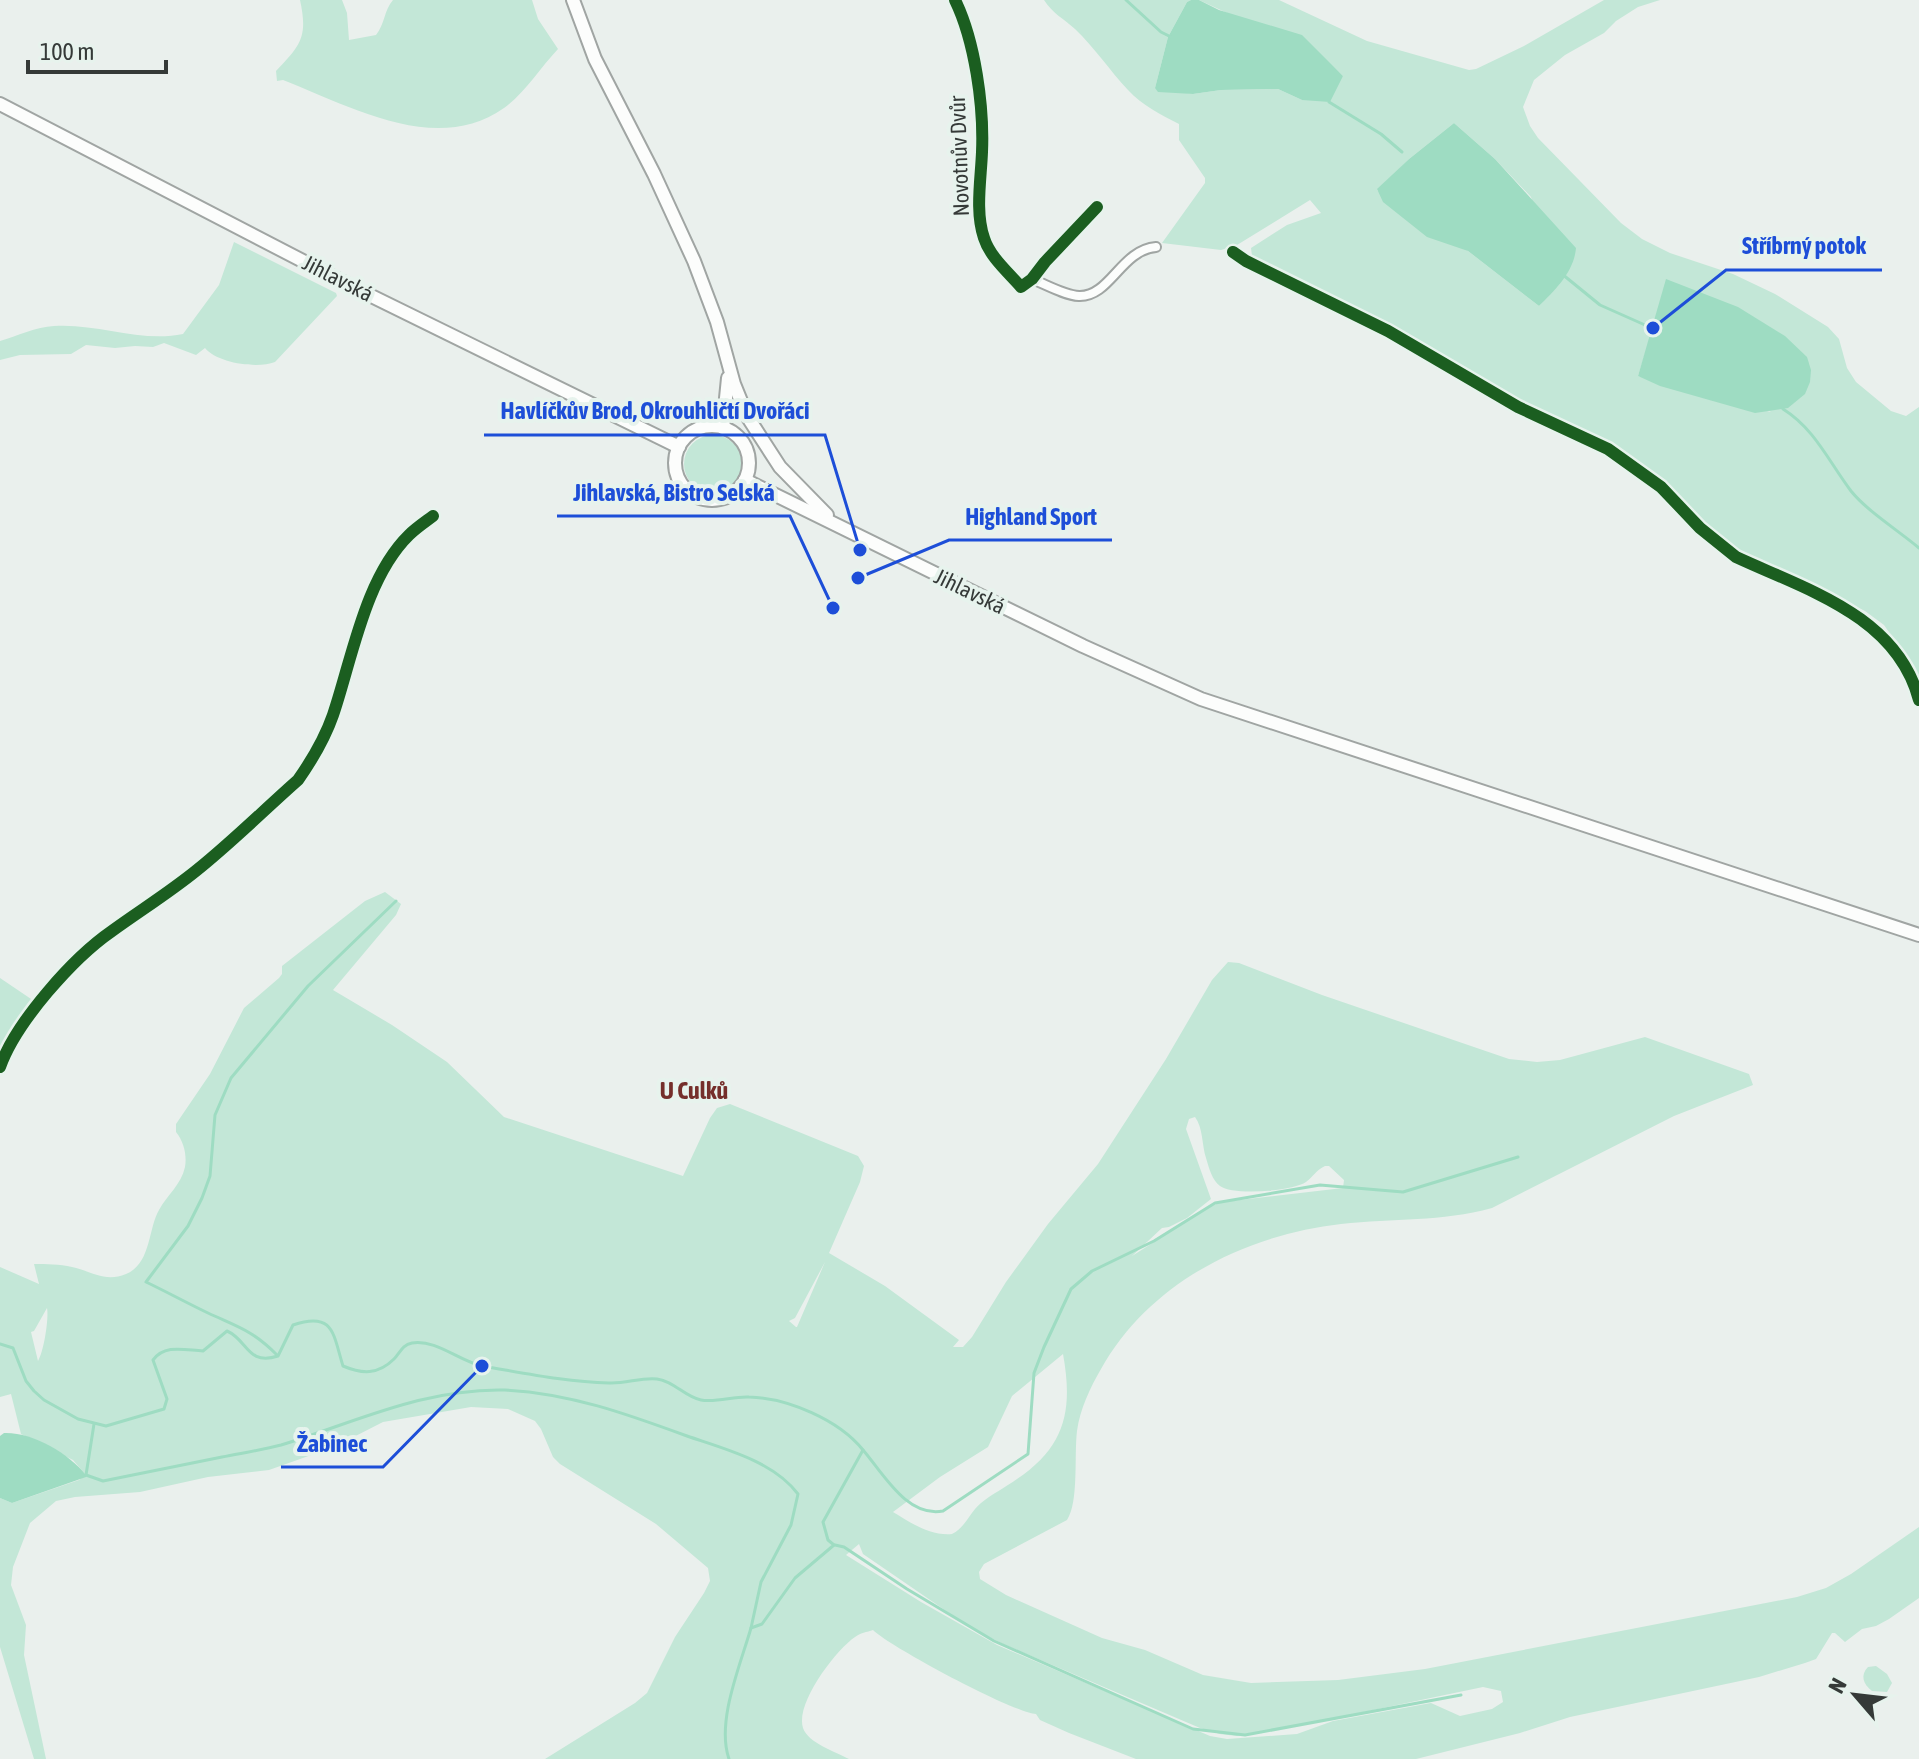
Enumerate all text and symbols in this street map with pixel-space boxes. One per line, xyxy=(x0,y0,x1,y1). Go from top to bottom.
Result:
scale bar xyxy=(28,24,166,74)
text: 100 m xyxy=(40,38,94,65)
street label: Novotnův Dvůr xyxy=(944,95,974,217)
callout: Stříbrný potok xyxy=(1726,222,1882,270)
text: Stříbrný potok xyxy=(1742,232,1866,259)
street label: Jihlavská xyxy=(298,249,378,307)
callout: Havlíčkův Brod, Okrouhličtí Dvořáci xyxy=(484,387,825,435)
text: Havlíčkův Brod, Okrouhličtí Dvořáci xyxy=(501,397,809,424)
callout: Jihlavská, Bistro Selská xyxy=(557,468,790,516)
text: Jihlavská, Bistro Selská xyxy=(572,479,775,506)
callout: Highland Sport xyxy=(949,492,1112,540)
text: Highland Sport xyxy=(965,503,1097,530)
street label: Jihlavská xyxy=(930,563,1010,619)
district label: U Culků xyxy=(660,1077,728,1104)
callout: Žabinec xyxy=(281,1419,383,1467)
text: Žabinec xyxy=(297,1430,367,1457)
north arrow xyxy=(1815,1655,1895,1735)
text: N xyxy=(1823,1674,1852,1697)

